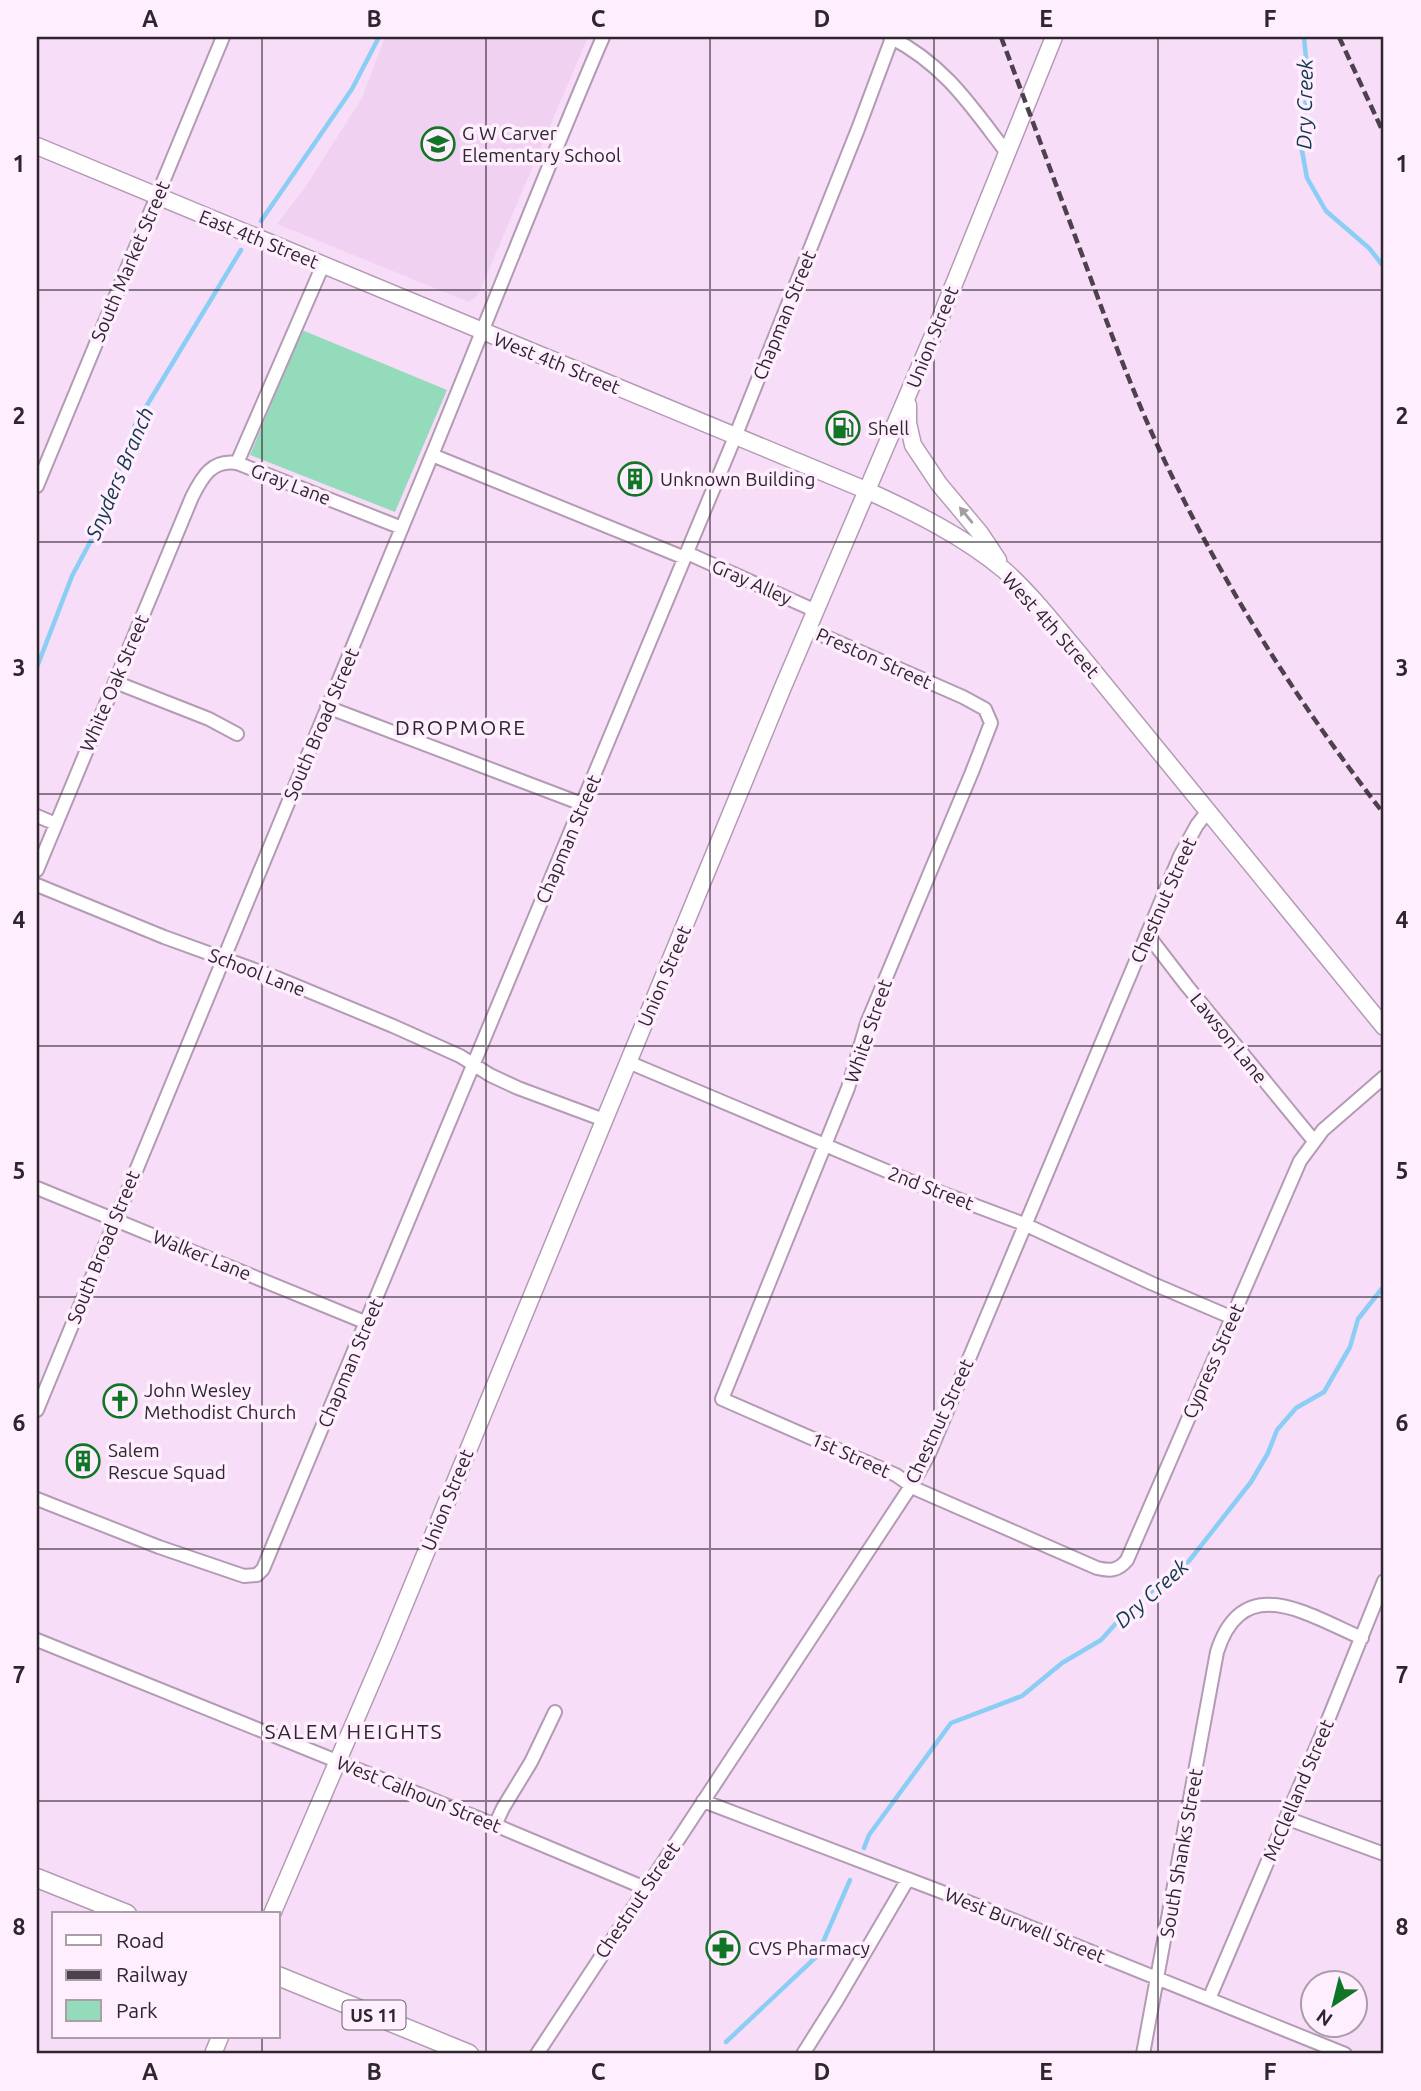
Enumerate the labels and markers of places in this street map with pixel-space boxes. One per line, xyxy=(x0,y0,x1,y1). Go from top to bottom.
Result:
place label: G W Carver Elementary School xyxy=(462,122,621,166)
school or university icon: G W Carver Elementary School xyxy=(419,125,457,163)
fuel station icon: Shell xyxy=(824,409,862,447)
place label: Shell xyxy=(868,417,909,439)
building icon: Unknown Building xyxy=(616,460,654,498)
place label: Unknown Building xyxy=(660,468,815,490)
place label: John Wesley Methodist Church xyxy=(144,1379,296,1423)
church icon: John Wesley Methodist Church xyxy=(101,1382,139,1420)
place label: Salem Rescue Squad xyxy=(108,1439,226,1483)
building icon: Salem Rescue Squad xyxy=(64,1442,102,1480)
pharmacy icon: CVS Pharmacy xyxy=(704,1929,742,1967)
place label: CVS Pharmacy xyxy=(748,1937,870,1959)

